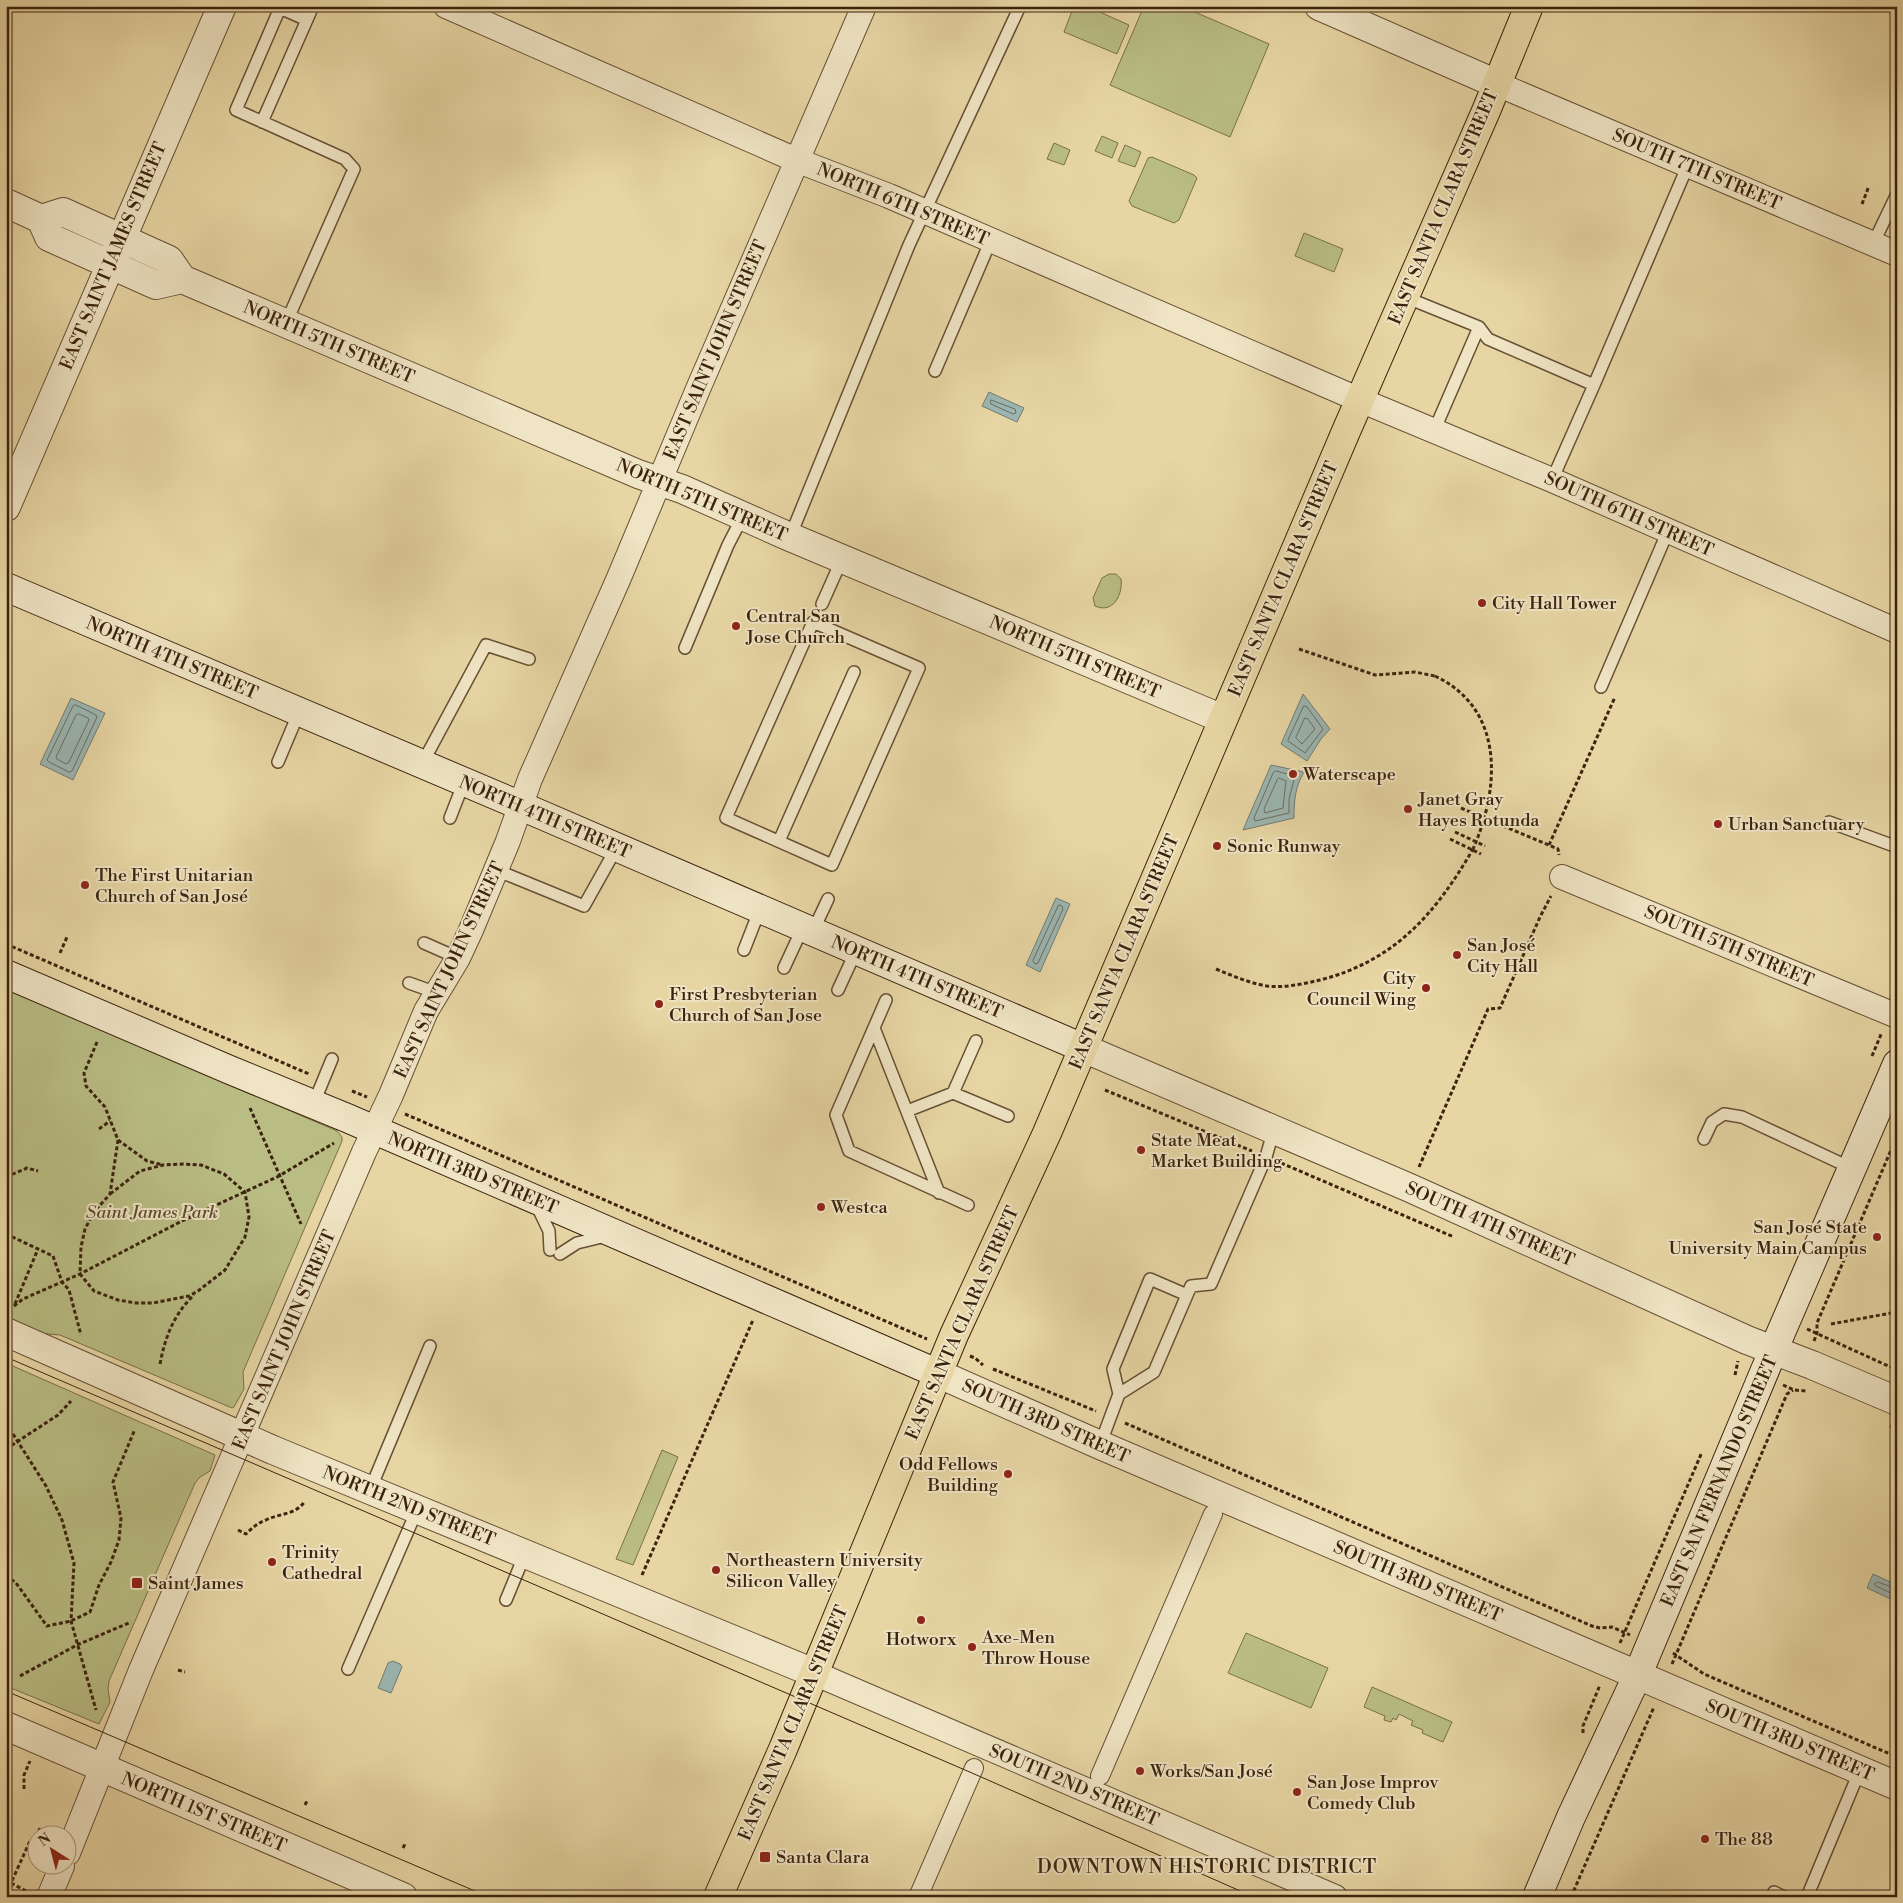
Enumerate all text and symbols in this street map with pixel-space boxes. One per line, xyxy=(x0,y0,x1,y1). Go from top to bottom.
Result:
street label: EAST SANTA CLARA STREET xyxy=(1383,86,1504,328)
street label: SOUTH 7TH STREET xyxy=(1609,124,1785,216)
street label: EAST SAINT JAMES STREET xyxy=(55,138,172,374)
street label: NORTH 6TH STREET xyxy=(813,158,993,251)
street label: EAST SAINT JOHN STREET xyxy=(659,236,772,464)
street label: NORTH 5TH STREET xyxy=(240,296,418,389)
street label: NORTH 5TH STREET xyxy=(613,454,791,547)
street label: EAST SANTA CLARA STREET xyxy=(1223,458,1344,700)
street label: SOUTH 6TH STREET xyxy=(1541,467,1717,562)
place label: City Hall Tower xyxy=(1492,592,1617,615)
marker: City Hall Tower xyxy=(1476,597,1488,609)
place label: Central San Jose Church xyxy=(745,605,845,649)
street label: NORTH 5TH STREET xyxy=(986,611,1164,704)
street label: NORTH 4TH STREET xyxy=(82,612,262,705)
marker: Central San Jose Church xyxy=(730,620,742,632)
place label: Waterscape xyxy=(1302,763,1396,786)
marker: Waterscape xyxy=(1287,768,1299,780)
street label: NORTH 4TH STREET xyxy=(455,771,635,864)
place label: Janet Gray Hayes Rotunda xyxy=(1417,788,1540,832)
marker: Janet Gray Hayes Rotunda xyxy=(1402,803,1414,815)
place label: Urban Sanctuary xyxy=(1728,813,1865,836)
marker: Urban Sanctuary xyxy=(1712,818,1724,830)
street label: EAST SANTA CLARA STREET xyxy=(1064,831,1185,1073)
place label: Sonic Runway xyxy=(1227,835,1341,858)
marker: Sonic Runway xyxy=(1211,840,1223,852)
street label: EAST SAINT JOHN STREET xyxy=(389,858,510,1082)
place label: The First Unitarian Church of San José xyxy=(95,864,254,908)
marker: The First Unitarian Church of San José xyxy=(79,879,91,891)
street label: SOUTH 5TH STREET xyxy=(1641,900,1817,993)
street label: NORTH 4TH STREET xyxy=(827,931,1007,1024)
place label: San José City Hall xyxy=(1467,934,1539,978)
marker: San José City Hall xyxy=(1451,949,1463,961)
place label: City Council Wing xyxy=(1307,967,1417,1011)
marker: City Council Wing xyxy=(1420,982,1432,994)
place label: First Presbyterian Church of San Jose xyxy=(669,983,822,1027)
marker: First Presbyterian Church of San Jose xyxy=(653,998,665,1010)
street label: NORTH 3RD STREET xyxy=(384,1127,562,1220)
place label: State Meat Market Building xyxy=(1151,1129,1283,1173)
marker: State Meat Market Building xyxy=(1135,1144,1147,1156)
street label: SOUTH 4TH STREET xyxy=(1402,1177,1578,1272)
place label: Westca xyxy=(830,1196,889,1219)
park label: Saint James Park xyxy=(86,1201,218,1224)
marker: Westca xyxy=(815,1201,827,1213)
street label: EAST SANTA CLARA STREET xyxy=(900,1202,1025,1444)
place label: San José State University Main Campus xyxy=(1668,1216,1867,1260)
street label: EAST SAINT JOHN STREET xyxy=(228,1226,341,1454)
marker: San José State University Main Campus xyxy=(1871,1231,1883,1243)
street label: EAST SAN FERNANDO STREET xyxy=(1656,1352,1783,1610)
street label: SOUTH 3RD STREET xyxy=(958,1374,1133,1469)
place label: Odd Fellows Building xyxy=(899,1453,999,1497)
street label: NORTH 2ND STREET xyxy=(319,1461,499,1552)
marker: Odd Fellows Building xyxy=(1002,1468,1014,1480)
street label: SOUTH 3RD STREET xyxy=(1330,1535,1506,1628)
place label: Trinity Cathedral xyxy=(282,1541,363,1585)
place label: Northeastern University Silicon Valley xyxy=(726,1549,923,1593)
marker: Trinity Cathedral xyxy=(266,1556,278,1568)
marker: Northeastern University Silicon Valley xyxy=(710,1564,722,1576)
place label: Saint James xyxy=(148,1572,244,1595)
marker: Saint James xyxy=(130,1576,144,1590)
street label: EAST SANTA CLARA STREET xyxy=(733,1602,854,1844)
marker: Hotworx xyxy=(915,1614,927,1626)
place label: Axe-Men Throw House xyxy=(981,1626,1090,1670)
place label: Hotworx xyxy=(886,1628,957,1651)
marker: Axe-Men Throw House xyxy=(966,1641,978,1653)
street label: SOUTH 3RD STREET xyxy=(1702,1694,1878,1787)
street label: SOUTH 2ND STREET xyxy=(985,1739,1163,1832)
place label: Works/San José xyxy=(1149,1760,1273,1783)
marker: Works/San José xyxy=(1134,1765,1146,1777)
street label: NORTH 1ST STREET xyxy=(118,1767,290,1858)
place label: San Jose Improv Comedy Club xyxy=(1307,1771,1440,1815)
marker: San Jose Improv Comedy Club xyxy=(1291,1786,1303,1798)
north arrow xyxy=(28,1826,78,1876)
place label: The 88 xyxy=(1715,1828,1773,1851)
text: N xyxy=(35,1830,55,1851)
marker: The 88 xyxy=(1699,1833,1711,1845)
place label: Santa Clara xyxy=(776,1846,870,1869)
marker: Santa Clara xyxy=(758,1850,772,1864)
district label: DOWNTOWN HISTORIC DISTRICT xyxy=(1037,1855,1377,1879)

